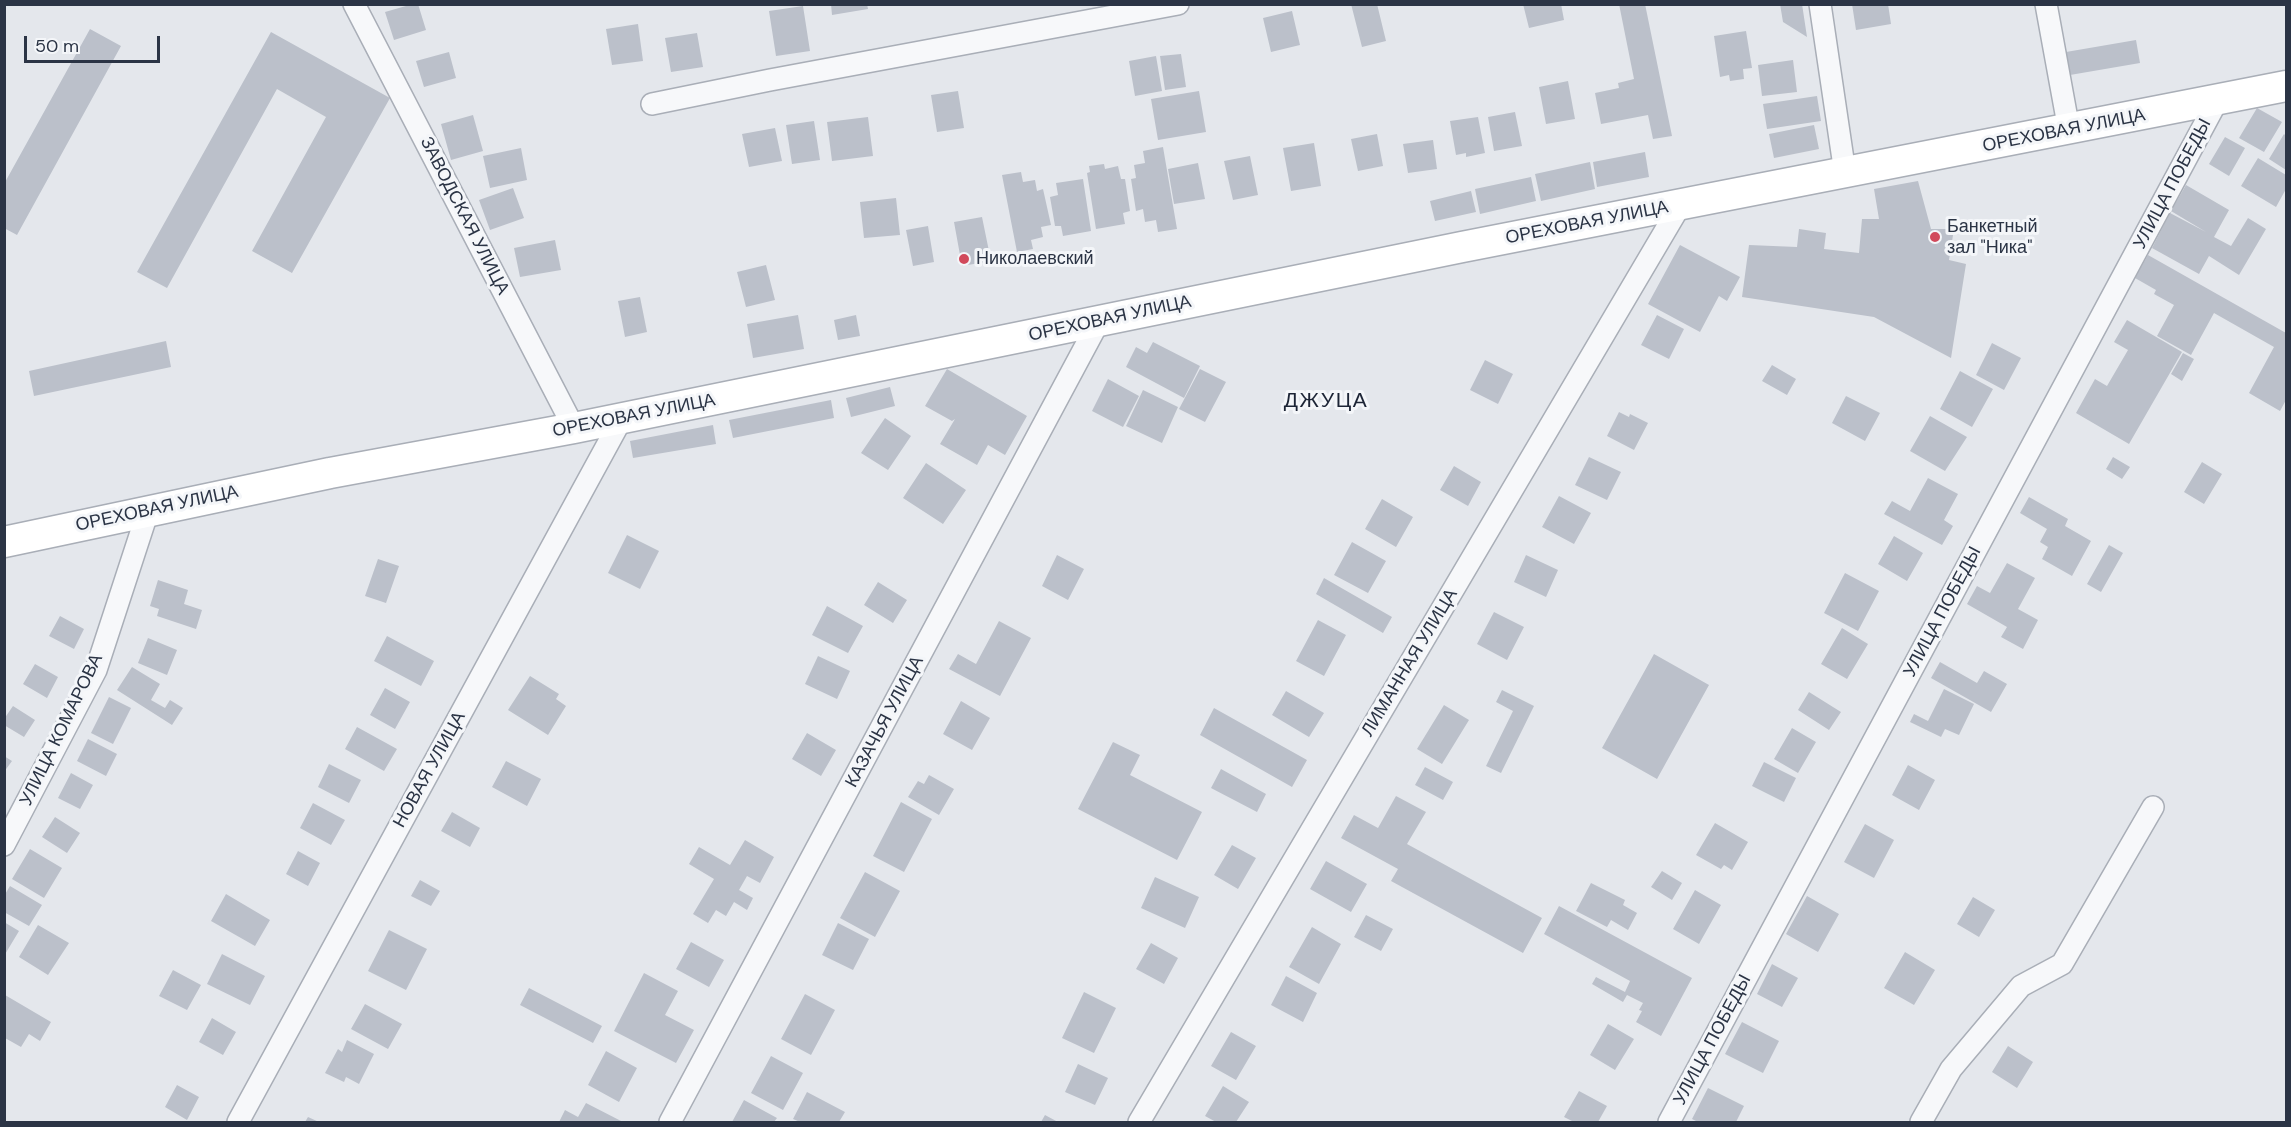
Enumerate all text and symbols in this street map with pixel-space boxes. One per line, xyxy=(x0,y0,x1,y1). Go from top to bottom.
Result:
scale bar xyxy=(27,24,164,62)
text: 50 m xyxy=(35,34,79,58)
street label: ОРЕХОВАЯ УЛИЦА xyxy=(1981,105,2147,157)
street label: УЛИЦА ПОБЕДЫ xyxy=(2130,115,2216,253)
street label: ЗАВОДСКАЯ УЛИЦА xyxy=(415,133,513,299)
street label: ОРЕХОВАЯ УЛИЦА xyxy=(1504,197,1670,249)
place label: Банкетный зал "Ника" xyxy=(1947,216,2037,258)
marker: Банкетный зал "Ника" xyxy=(1928,230,1942,244)
place label: Николаевский xyxy=(976,248,1094,270)
marker: Николаевский xyxy=(957,252,971,266)
street label: ОРЕХОВАЯ УЛИЦА xyxy=(1027,291,1193,347)
district label: ДЖУЦА xyxy=(1284,388,1368,414)
street label: ОРЕХОВАЯ УЛИЦА xyxy=(551,390,717,442)
street label: ОРЕХОВАЯ УЛИЦА xyxy=(74,481,240,537)
street label: УЛИЦА ПОБЕДЫ xyxy=(1900,543,1986,681)
street label: ЛИМАННАЯ УЛИЦА xyxy=(1357,585,1463,741)
street label: УЛИЦА КОМАРОВА xyxy=(16,651,108,809)
street label: КАЗАЧЬЯ УЛИЦА xyxy=(841,653,929,791)
street label: НОВАЯ УЛИЦА xyxy=(389,708,471,832)
street label: УЛИЦА ПОБЕДЫ xyxy=(1670,971,1756,1109)

